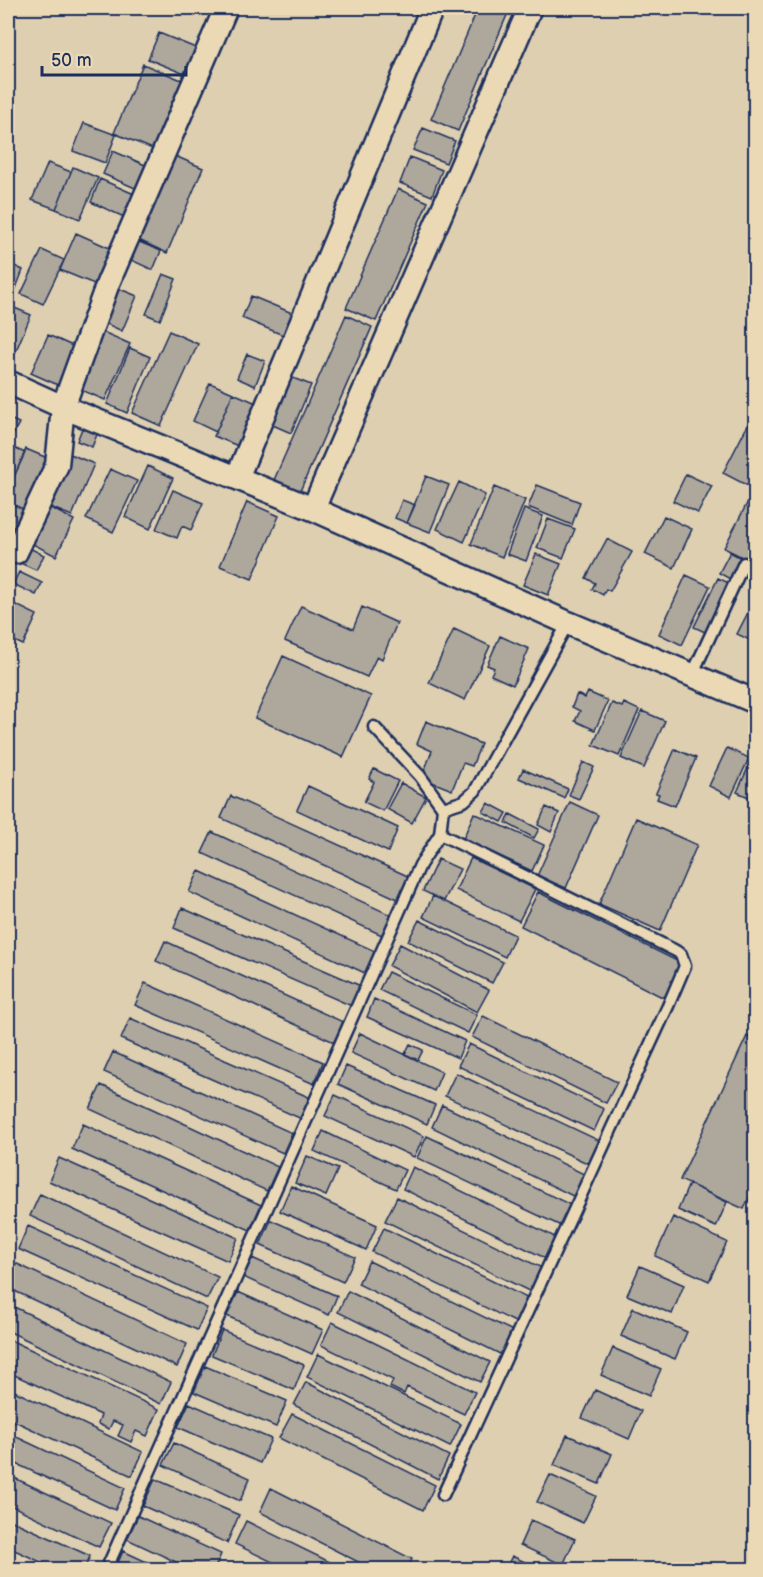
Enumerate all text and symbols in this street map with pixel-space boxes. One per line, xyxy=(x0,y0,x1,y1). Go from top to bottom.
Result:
scale bar xyxy=(42,39,186,77)
text: 50 m xyxy=(51,50,92,71)

